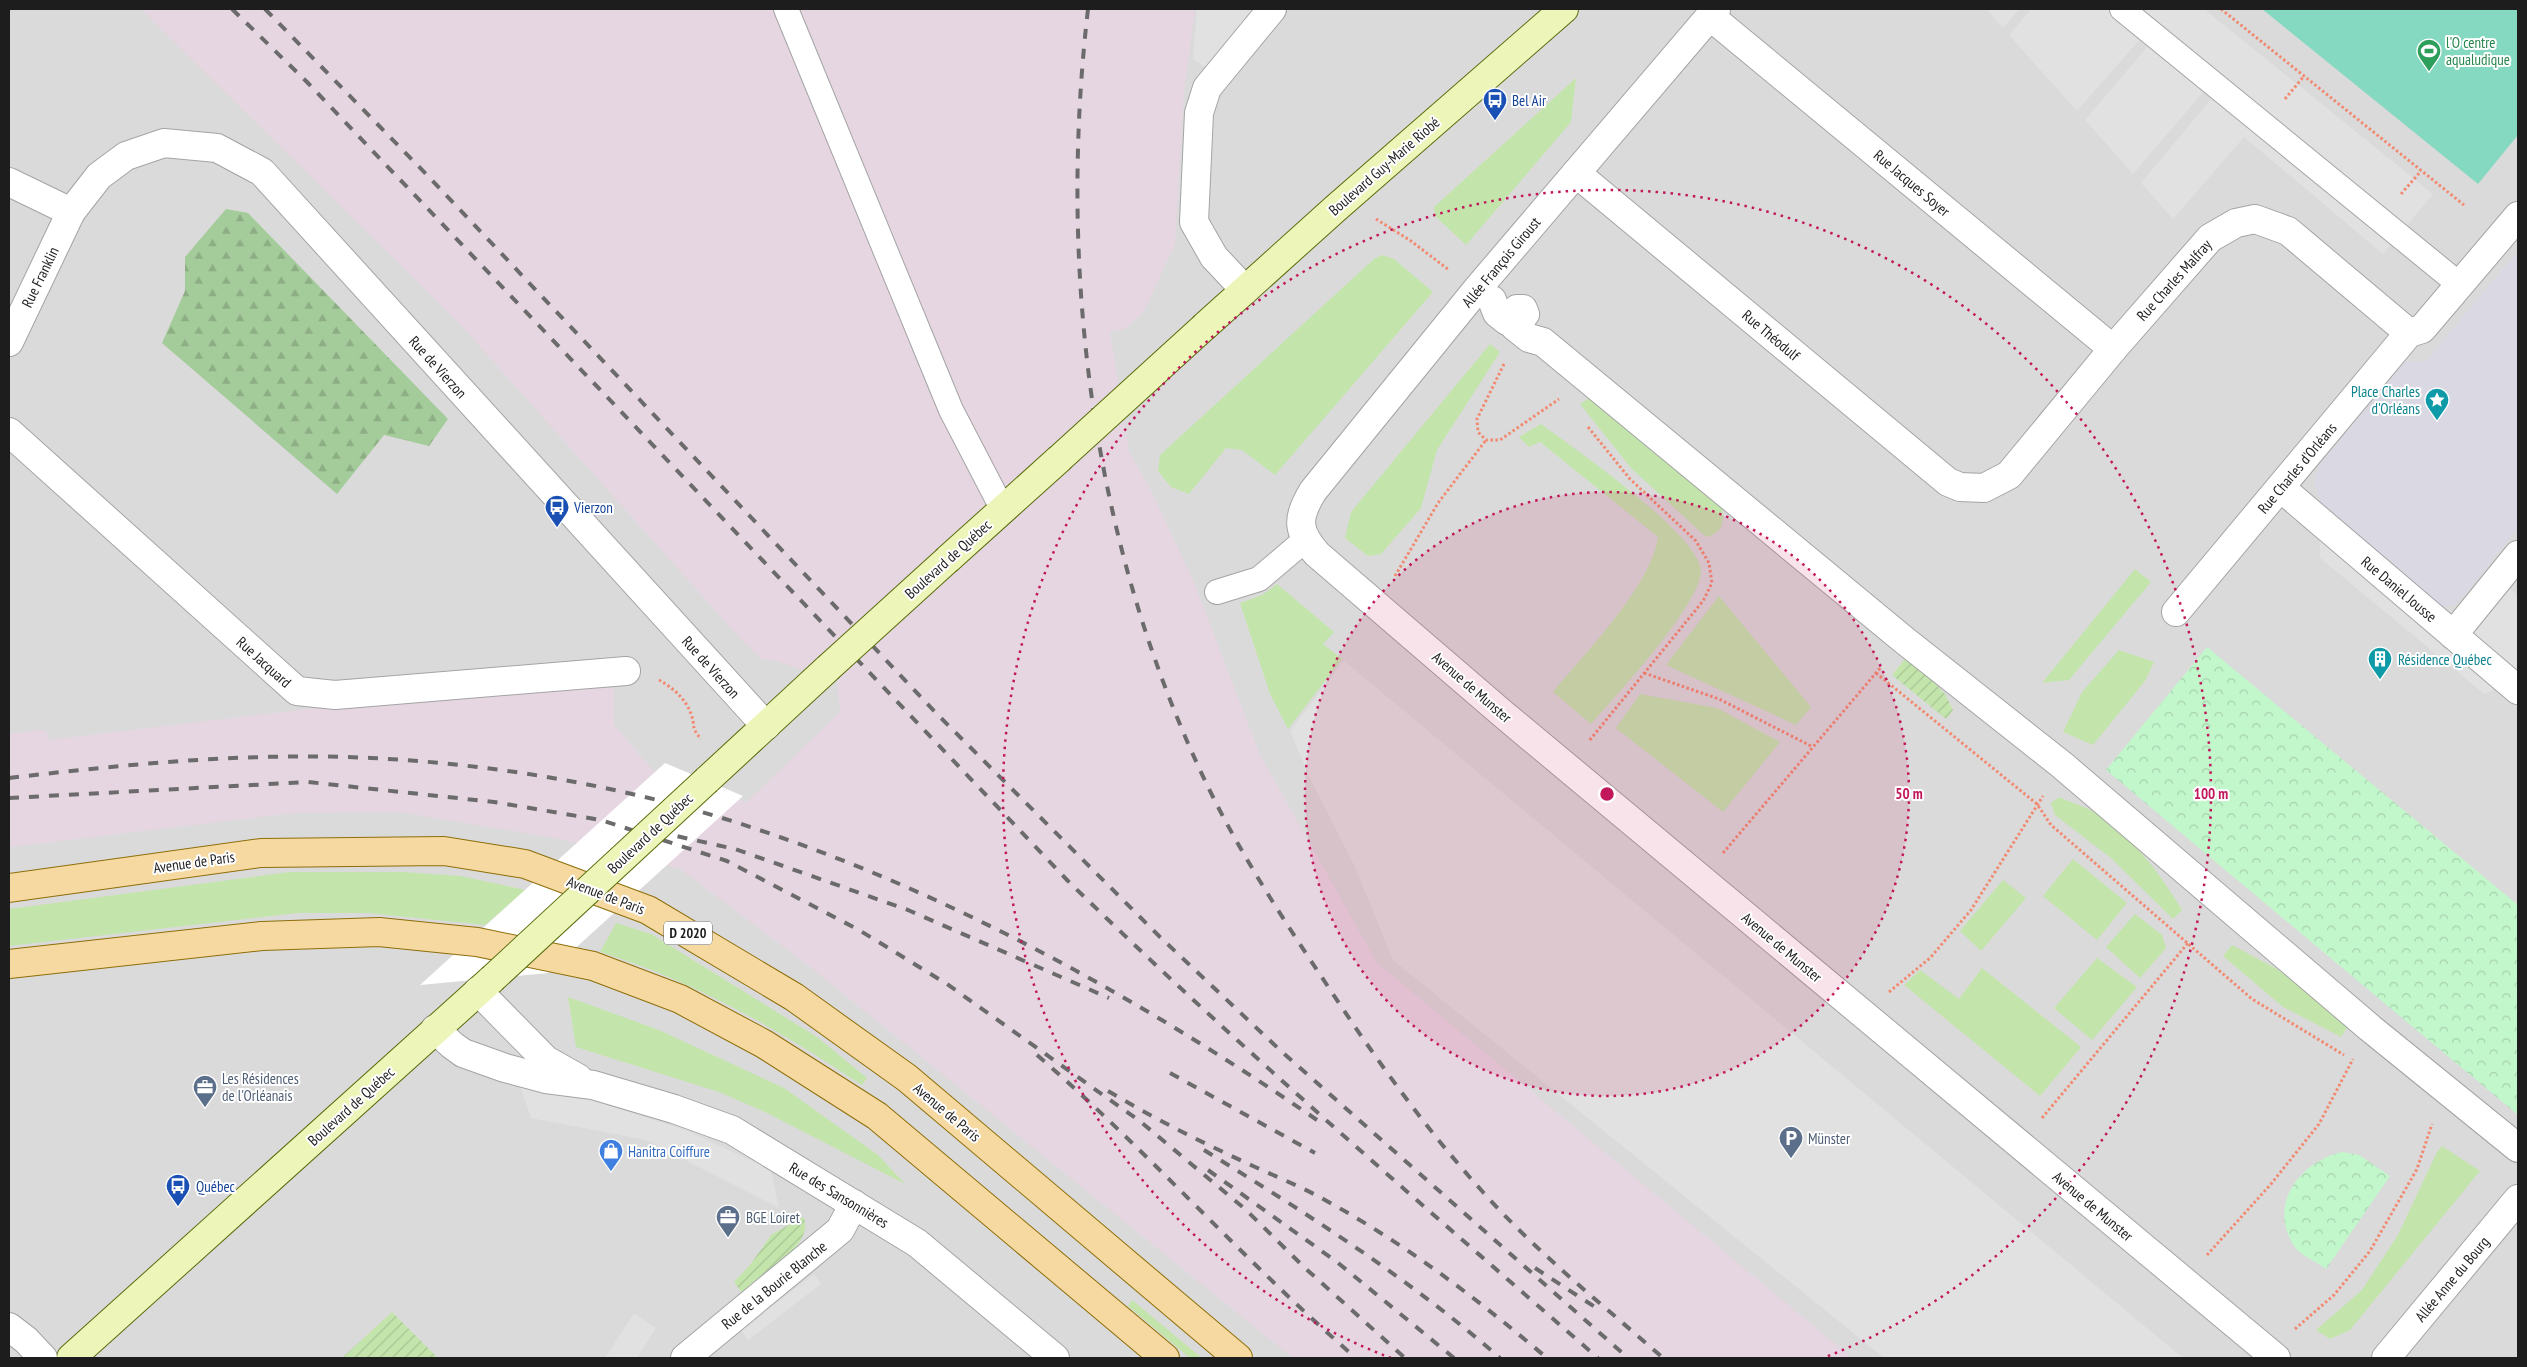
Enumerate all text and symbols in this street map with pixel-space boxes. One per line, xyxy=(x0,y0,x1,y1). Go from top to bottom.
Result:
place label: l'O centre aqualudique xyxy=(2446,33,2510,69)
sports icon: l'O centre aqualudique xyxy=(2416,38,2442,72)
bus stop icon: Bel Air xyxy=(1482,87,1508,121)
place label: Bel Air xyxy=(1512,91,1547,110)
street label: Boulevard Guy-Marie Riobé xyxy=(1325,113,1443,219)
street label: Rue Jacques Soyer xyxy=(1870,146,1955,221)
street label: Allée François Giroust xyxy=(1458,213,1544,311)
street label: Rue Charles Malfray xyxy=(2132,235,2216,325)
street label: Rue Franklin xyxy=(17,244,63,310)
street label: Rue Théodulf xyxy=(1738,306,1804,365)
street label: Rue de Vierzon xyxy=(405,332,471,402)
place label: Place Charles d'Orléans xyxy=(2351,382,2420,418)
place icon: Place Charles d'Orléans xyxy=(2424,387,2450,421)
street label: Rue Charles d'Orléans xyxy=(2253,419,2341,517)
bus stop icon: Vierzon xyxy=(544,494,570,528)
place label: Vierzon xyxy=(573,498,613,517)
street label: Boulevard de Québec xyxy=(901,515,996,603)
street label: Rue Daniel Jousse xyxy=(2357,552,2441,626)
street label: Rue Jacquard xyxy=(233,632,295,692)
street label: Rue de Vierzon xyxy=(678,632,744,702)
building icon: Résidence Québec xyxy=(2367,646,2393,680)
street label: Avenue de Munster xyxy=(1428,647,1516,727)
place label: Résidence Québec xyxy=(2398,650,2492,669)
text: 50 m xyxy=(1895,784,1923,803)
text: 100 m xyxy=(2194,784,2228,803)
centre of rings xyxy=(1598,785,1616,803)
street label: Boulevard de Québec xyxy=(603,788,697,877)
street label: Avenue de Paris xyxy=(152,847,236,877)
street label: Avenue de Paris xyxy=(564,871,648,919)
street label: Avenue de Munster xyxy=(1738,908,1827,987)
road number: D 2020 xyxy=(664,921,712,944)
street label: Boulevard de Québec xyxy=(304,1062,399,1150)
place label: Les Résidences de l'Orléanais xyxy=(222,1069,299,1105)
office icon: Les Résidences de l'Orléanais xyxy=(192,1074,218,1108)
street label: Avenue de Paris xyxy=(910,1078,984,1146)
parking icon: Münster xyxy=(1778,1125,1804,1159)
place label: Münster xyxy=(1808,1129,1851,1148)
shop icon: Hanitra Coiffure xyxy=(598,1138,624,1172)
place label: Hanitra Coiffure xyxy=(628,1142,710,1161)
street label: Rue des Sansonnières xyxy=(786,1158,892,1232)
street label: Avenue de Munster xyxy=(2049,1167,2138,1246)
bus stop icon: Québec xyxy=(165,1173,191,1207)
place label: Québec xyxy=(196,1177,236,1196)
office icon: BGE Loiret xyxy=(715,1204,741,1238)
place label: BGE Loiret xyxy=(746,1208,800,1227)
street label: Allée Anne du Bourg xyxy=(2411,1232,2493,1326)
street label: Rue de la Bourie Blanche xyxy=(718,1237,830,1333)

